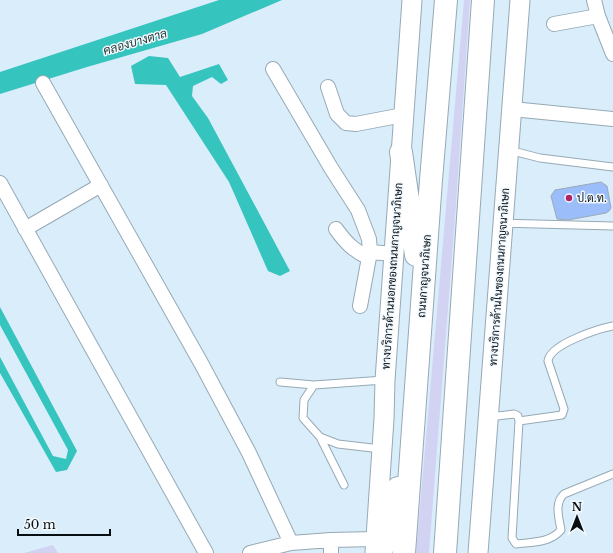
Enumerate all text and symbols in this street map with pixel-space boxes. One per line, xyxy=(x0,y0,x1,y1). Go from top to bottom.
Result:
water label: คลองบางตาล xyxy=(101,25,169,58)
street label: ทางบริการด้านนอกของถนนกาญจนาภิเษก xyxy=(378,182,406,370)
street label: ทางบริการด้านในของถนนกาญจนาภิเษก xyxy=(485,187,512,367)
place label: ป.ต.ท. xyxy=(577,191,607,205)
marker: ป.ต.ท. xyxy=(564,193,574,203)
street label: ถนนกาญจนาภิเษก xyxy=(414,234,434,318)
north arrow xyxy=(557,497,597,537)
text: N xyxy=(572,500,583,514)
scale bar xyxy=(18,511,110,537)
text: 50 m xyxy=(24,517,56,532)

